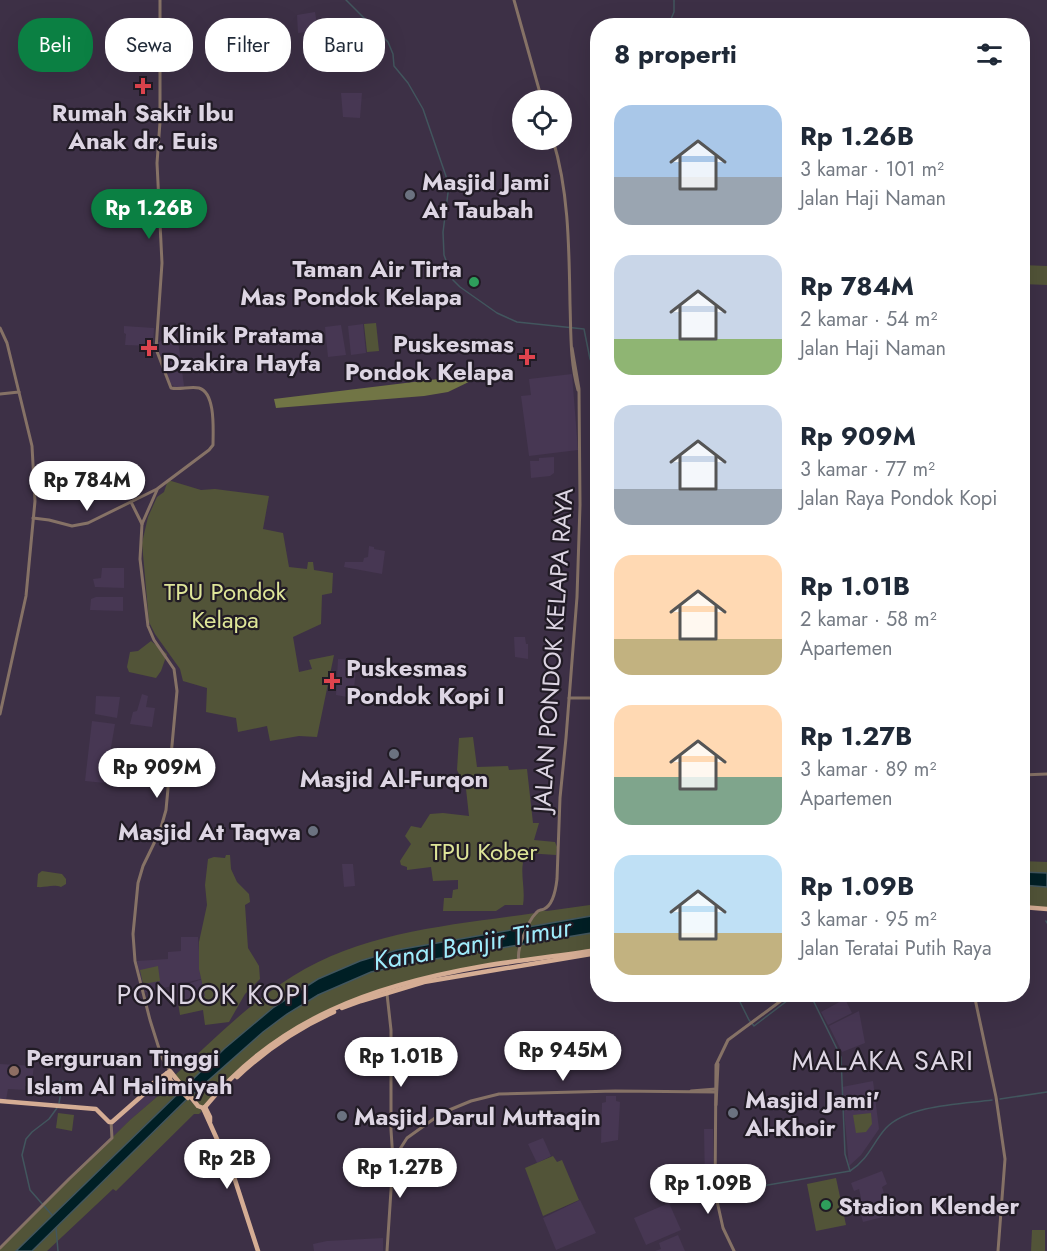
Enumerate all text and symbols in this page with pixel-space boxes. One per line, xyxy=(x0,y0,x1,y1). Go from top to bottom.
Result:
chip: Beli xyxy=(18,18,93,72)
chip: Sewa xyxy=(105,18,193,72)
chip: Filter xyxy=(205,18,291,72)
chip: Baru xyxy=(303,18,385,72)
text: 8 properti xyxy=(614,35,737,73)
icon: filters xyxy=(973,38,1006,71)
marker: Rumah Sakit Ibu Anak dr. Euis xyxy=(134,77,152,95)
map controls xyxy=(512,90,572,150)
button: locate xyxy=(512,90,572,150)
place label: Rumah Sakit Ibu Anak dr. Euis xyxy=(52,95,234,158)
text: Rp 1.26B xyxy=(800,117,914,155)
icon: home xyxy=(662,129,734,201)
text: 3 kamar · 101 m² xyxy=(800,155,944,184)
place label: Masjid Jami At Taubah xyxy=(421,164,550,227)
text: Jalan Haji Naman xyxy=(800,184,946,213)
marker: Masjid Jami At Taubah xyxy=(403,188,417,202)
pin: Rp 1.26B xyxy=(87,189,211,240)
text: Rp 1.26B xyxy=(105,194,193,223)
place label: Taman Air Tirta Mas Pondok Kelapa xyxy=(240,251,462,314)
text: Rp 784M xyxy=(800,267,914,305)
marker: Taman Air Tirta Mas Pondok Kelapa xyxy=(467,275,481,289)
icon: home xyxy=(662,279,734,351)
text: 2 kamar · 54 m² xyxy=(800,305,937,334)
place label: Klinik Pratama Dzakira Hayfa xyxy=(162,317,324,380)
place label: Puskesmas Pondok Kelapa xyxy=(345,326,514,389)
text: Jalan Haji Naman xyxy=(800,334,946,363)
marker: Klinik Pratama Dzakira Hayfa xyxy=(140,339,158,357)
marker: Puskesmas Pondok Kelapa xyxy=(518,348,536,366)
text: Rp 909M xyxy=(800,417,916,455)
icon: home xyxy=(662,429,734,501)
text: 3 kamar · 77 m² xyxy=(800,455,935,484)
pin: Rp 784M xyxy=(32,461,142,512)
text: Rp 784M xyxy=(43,466,131,495)
text: Jalan Raya Pondok Kopi xyxy=(800,484,997,513)
street label: JALAN PONDOK KELAPA RAYA xyxy=(524,487,582,816)
text: Rp 1.01B xyxy=(800,567,910,605)
park label: TPU Pondok Kelapa xyxy=(164,574,286,637)
icon: home xyxy=(662,579,734,651)
text: 2 kamar · 58 m² xyxy=(800,605,937,634)
text: Apartemen xyxy=(800,634,893,663)
place label: Puskesmas Pondok Kopi I xyxy=(346,650,505,713)
marker: Puskesmas Pondok Kopi I xyxy=(323,672,341,690)
text: Rp 1.27B xyxy=(800,717,912,755)
icon: home xyxy=(662,729,734,801)
marker: Masjid Al-Furqon xyxy=(387,747,401,761)
pin: Rp 909M xyxy=(102,748,212,799)
text: Rp 909M xyxy=(112,753,202,782)
text: 3 kamar · 89 m² xyxy=(800,755,936,784)
place label: Masjid Al-Furqon xyxy=(300,761,488,796)
text: Apartemen xyxy=(800,784,893,813)
place label: Masjid At Taqwa xyxy=(118,814,301,849)
marker: Masjid At Taqwa xyxy=(306,824,320,838)
park label: TPU Kober xyxy=(431,834,538,869)
text: Rp 1.09B xyxy=(800,867,914,905)
icon: home xyxy=(662,879,734,951)
text: 3 kamar · 95 m² xyxy=(800,905,937,934)
water label: Kanal Banjir Timur xyxy=(370,908,575,980)
text: Jalan Teratai Putih Raya xyxy=(800,934,992,963)
district label: PONDOK KOPI xyxy=(116,975,310,1014)
pin: Rp 945M xyxy=(508,1031,618,1082)
text: Rp 945M xyxy=(518,1036,608,1065)
pin: Rp 1.01B xyxy=(339,1037,463,1088)
place label: Perguruan Tinggi Islam Al Halimiyah xyxy=(26,1040,233,1103)
district label: MALAKA SARI xyxy=(792,1041,974,1080)
text: Rp 1.01B xyxy=(359,1042,443,1071)
marker: Perguruan Tinggi Islam Al Halimiyah xyxy=(7,1064,21,1078)
place label: Masjid Jami' Al-Khoir xyxy=(744,1082,880,1145)
place label: Masjid Darul Muttaqin xyxy=(354,1099,601,1134)
marker: Masjid Jami' Al-Khoir xyxy=(726,1106,740,1120)
marker: Masjid Darul Muttaqin xyxy=(335,1109,349,1123)
pin: Rp 2B xyxy=(185,1139,269,1190)
text: Rp 2B xyxy=(198,1144,256,1173)
pin: Rp 1.27B xyxy=(338,1148,462,1199)
text: Rp 1.27B xyxy=(357,1153,443,1182)
pin: Rp 1.09B xyxy=(646,1164,770,1215)
text: Rp 1.09B xyxy=(664,1169,752,1198)
place label: Stadion Klender xyxy=(838,1188,1020,1223)
marker: Stadion Klender xyxy=(819,1198,833,1212)

